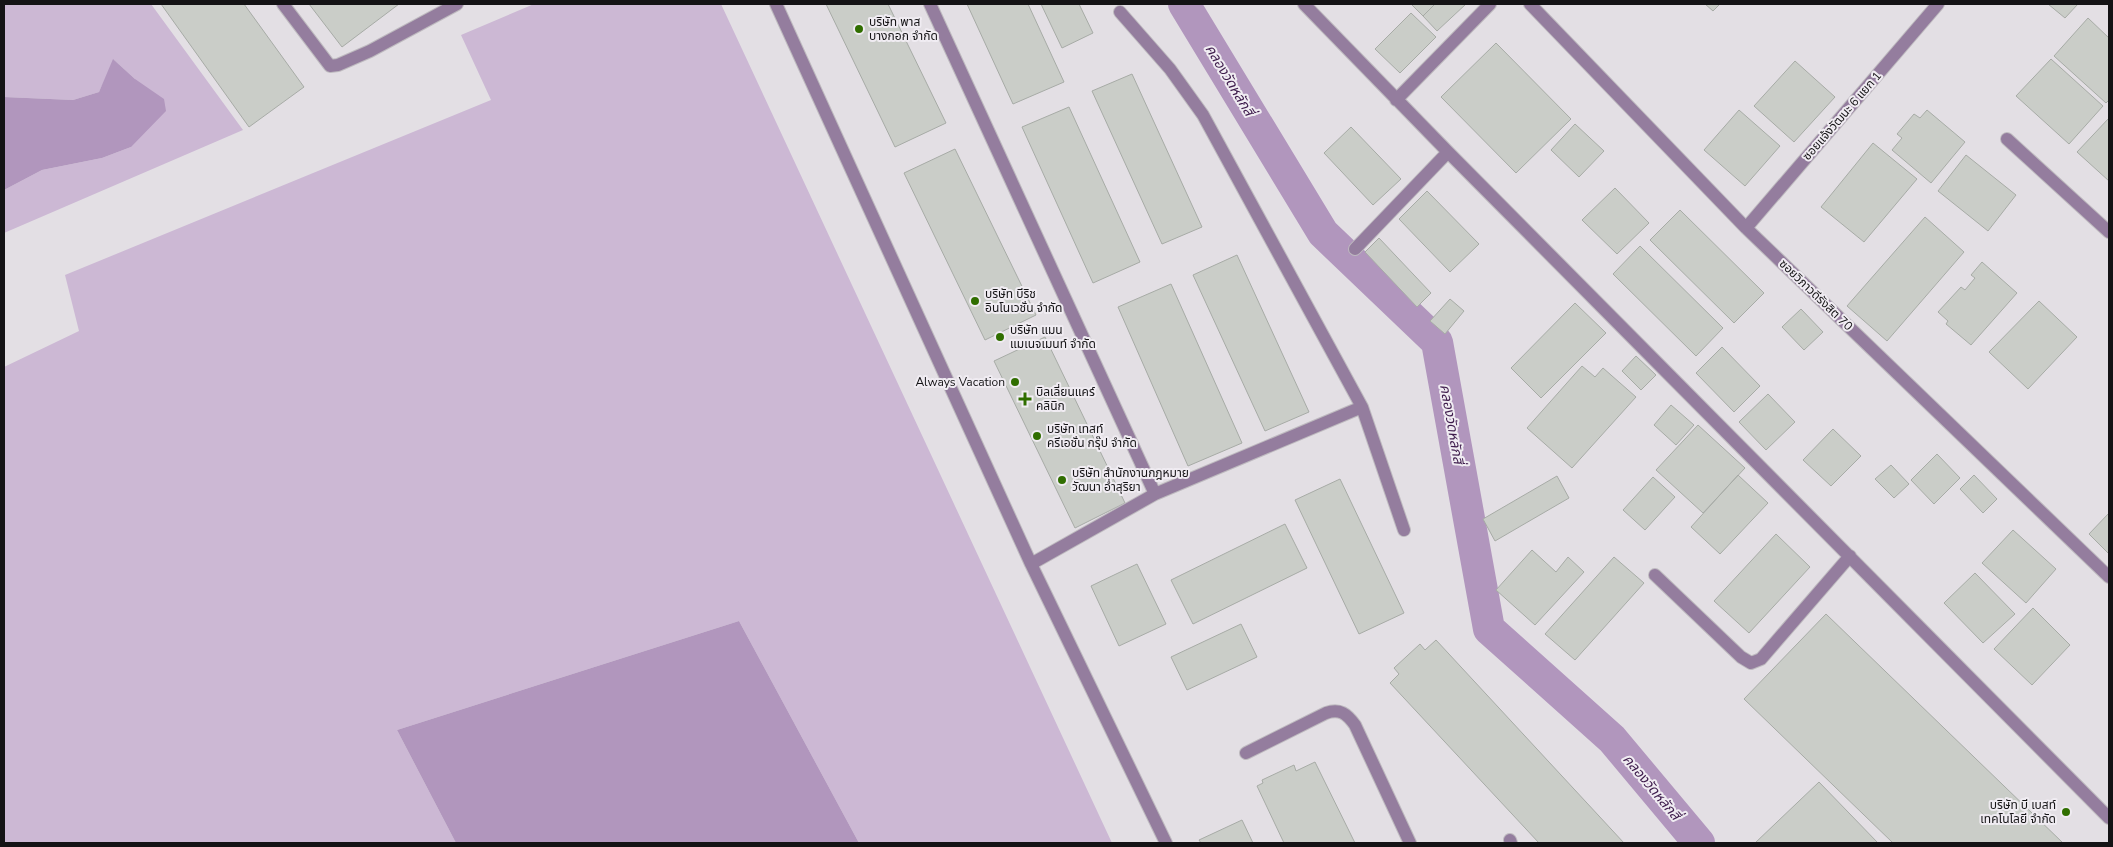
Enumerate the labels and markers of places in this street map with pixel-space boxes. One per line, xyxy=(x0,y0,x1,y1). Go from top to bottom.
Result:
place label: บริษัท พาส บางกอก จำกัด xyxy=(869,14,938,44)
marker: บริษัท พาส บางกอก จำกัด xyxy=(853,23,865,35)
place label: บริษัท บีริช อินโนเวชั่น จำกัด xyxy=(985,286,1062,316)
marker: บริษัท บีริช อินโนเวชั่น จำกัด xyxy=(969,295,981,307)
place label: บริษัท แมน แมเนจเมนท์ จำกัด xyxy=(1010,322,1096,352)
marker: บริษัท แมน แมเนจเมนท์ จำกัด xyxy=(994,331,1006,343)
place label: Always Vacation xyxy=(915,374,1005,390)
marker: Always Vacation xyxy=(1009,376,1021,388)
place label: บิลเลี่ยนแคร์ คลินิก xyxy=(1036,383,1095,414)
marker: บิลเลี่ยนแคร์ คลินิก xyxy=(1018,392,1032,406)
place label: บริษัท เทสท์ ครีเอชั่น กรุ๊ป จำกัด xyxy=(1047,421,1137,451)
marker: บริษัท เทสท์ ครีเอชั่น กรุ๊ป จำกัด xyxy=(1031,430,1043,442)
place label: บริษัท สำนักงานกฎหมาย วัฒนา อ่ำสุริยา xyxy=(1072,465,1189,495)
marker: บริษัท สำนักงานกฎหมาย วัฒนา อ่ำสุริยา xyxy=(1056,474,1068,486)
place label: บริษัท บี เบสท์ เทคโนโลยี จำกัด xyxy=(1980,797,2056,827)
marker: บริษัท บี เบสท์ เทคโนโลยี จำกัด xyxy=(2060,806,2072,818)

